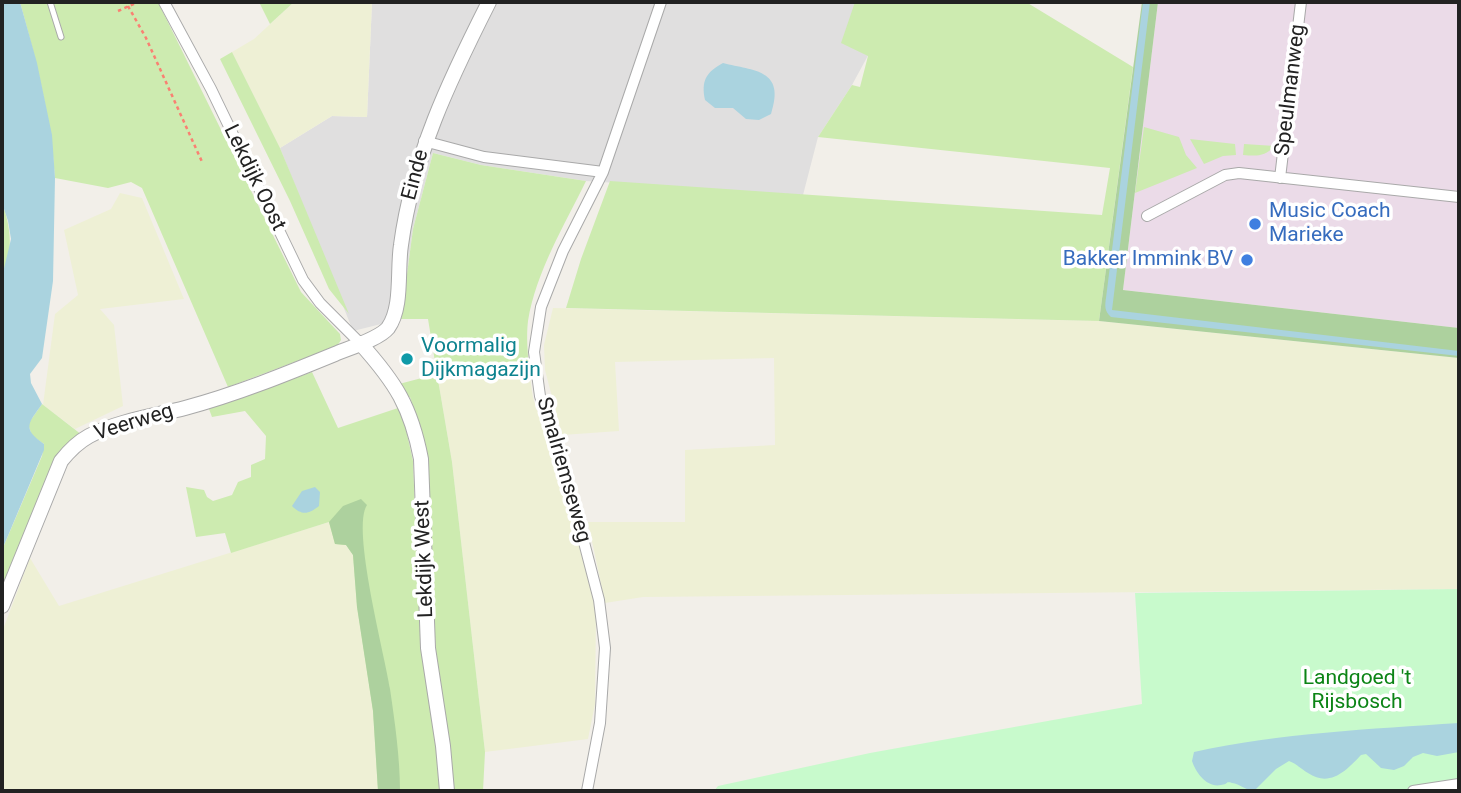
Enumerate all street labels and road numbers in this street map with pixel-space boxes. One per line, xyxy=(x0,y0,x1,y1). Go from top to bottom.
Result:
street label: Speulmanweg xyxy=(1270,23,1312,157)
street label: Lekdijk Oost xyxy=(218,121,290,235)
street label: Einde xyxy=(397,147,435,203)
street label: Smalriemseweg xyxy=(530,394,596,546)
street label: Veerweg xyxy=(91,399,177,447)
street label: Lekdijk West xyxy=(410,500,440,618)

